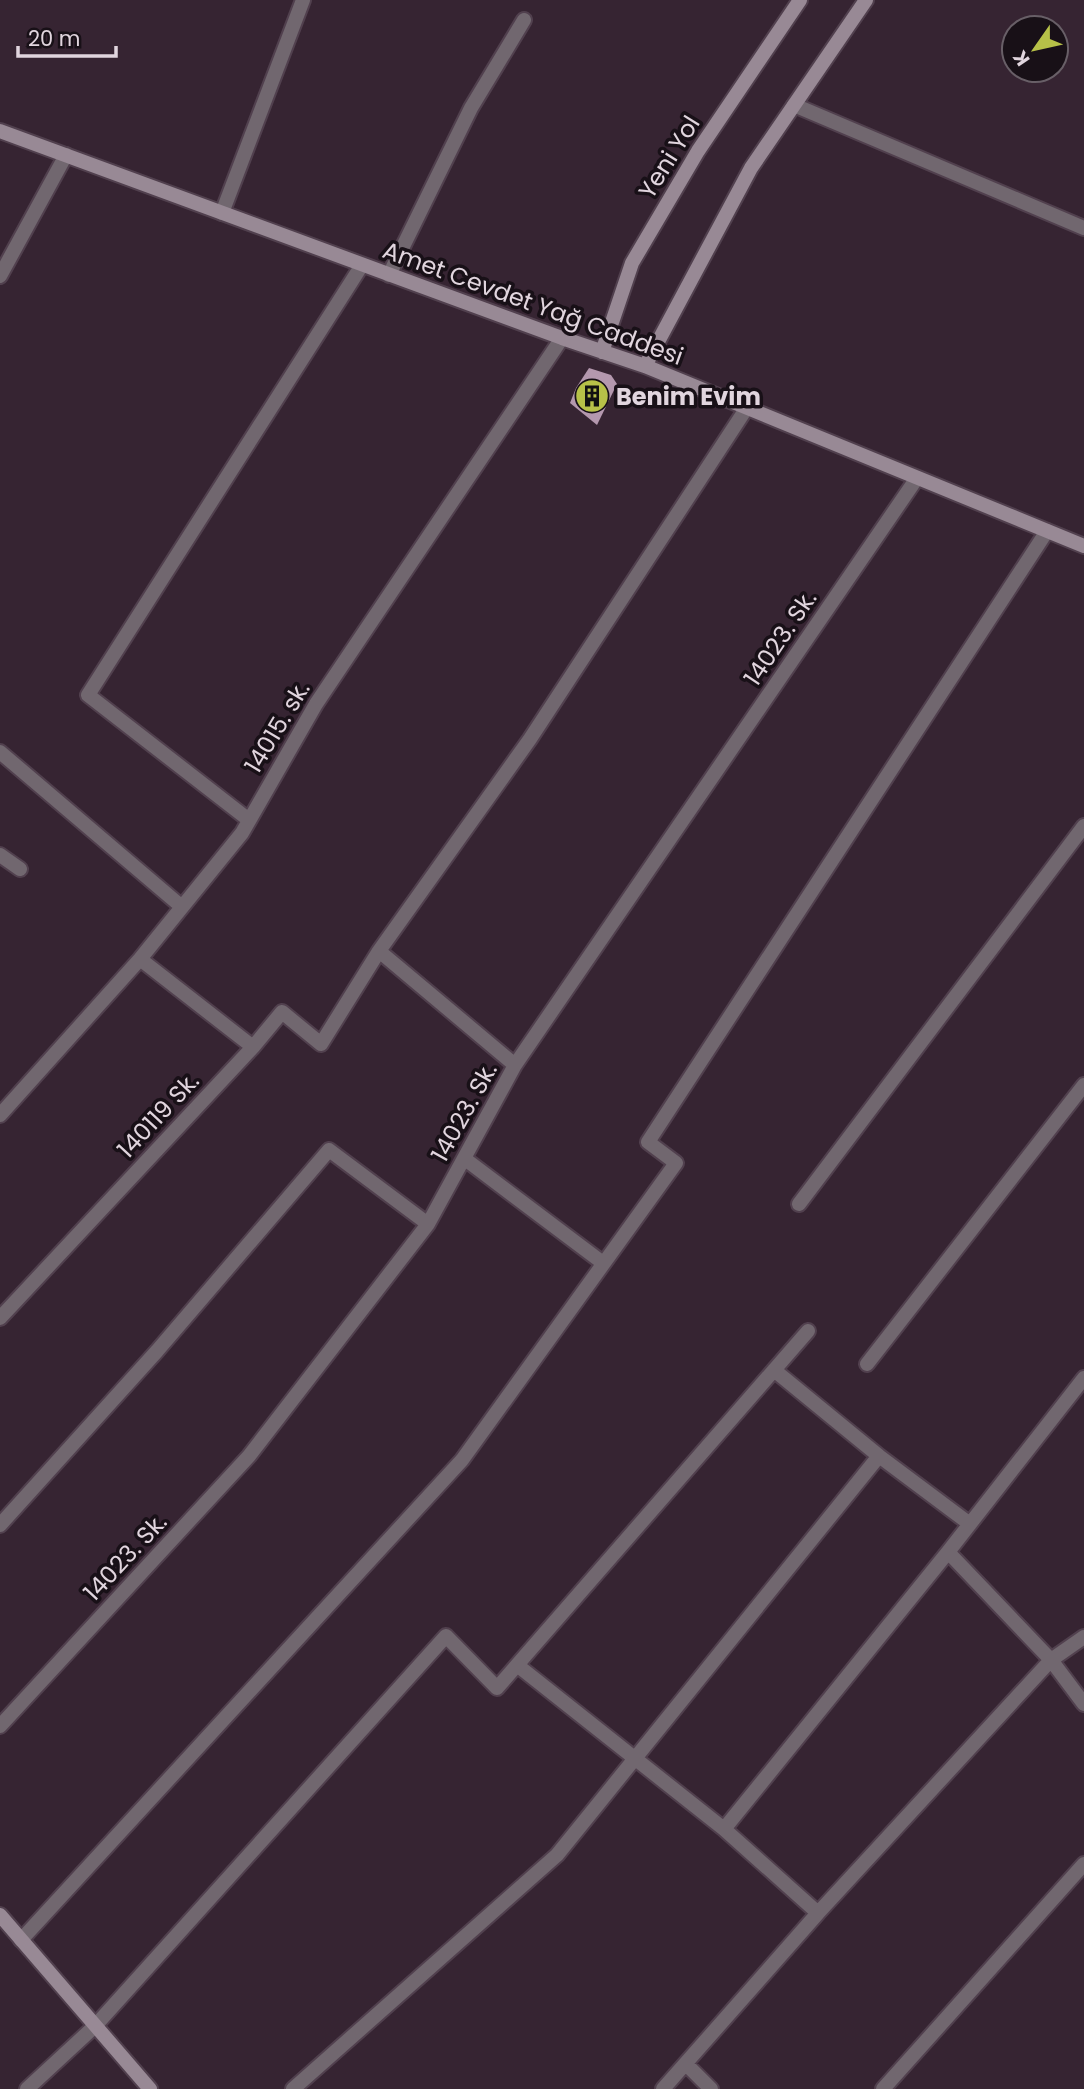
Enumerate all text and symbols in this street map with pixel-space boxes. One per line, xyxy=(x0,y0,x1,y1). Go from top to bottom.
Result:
scale bar xyxy=(18,14,116,58)
north arrow xyxy=(1000,14,1070,84)
text: 20 m xyxy=(28,24,81,53)
text: K xyxy=(1006,45,1036,71)
street label: Yeni Yol xyxy=(631,109,707,205)
street label: Amet Cevdet Yağ Caddesi xyxy=(378,233,688,373)
building icon: Benim Evim xyxy=(573,377,611,415)
place label: Benim Evim xyxy=(616,380,761,413)
street label: 14023. Sk. xyxy=(736,584,824,692)
street label: 14015. sk. xyxy=(237,675,317,779)
street label: 14023. Sk. xyxy=(423,1056,505,1168)
street label: 140119 Sk. xyxy=(110,1065,206,1165)
street label: 14023. Sk. xyxy=(76,1506,174,1608)

